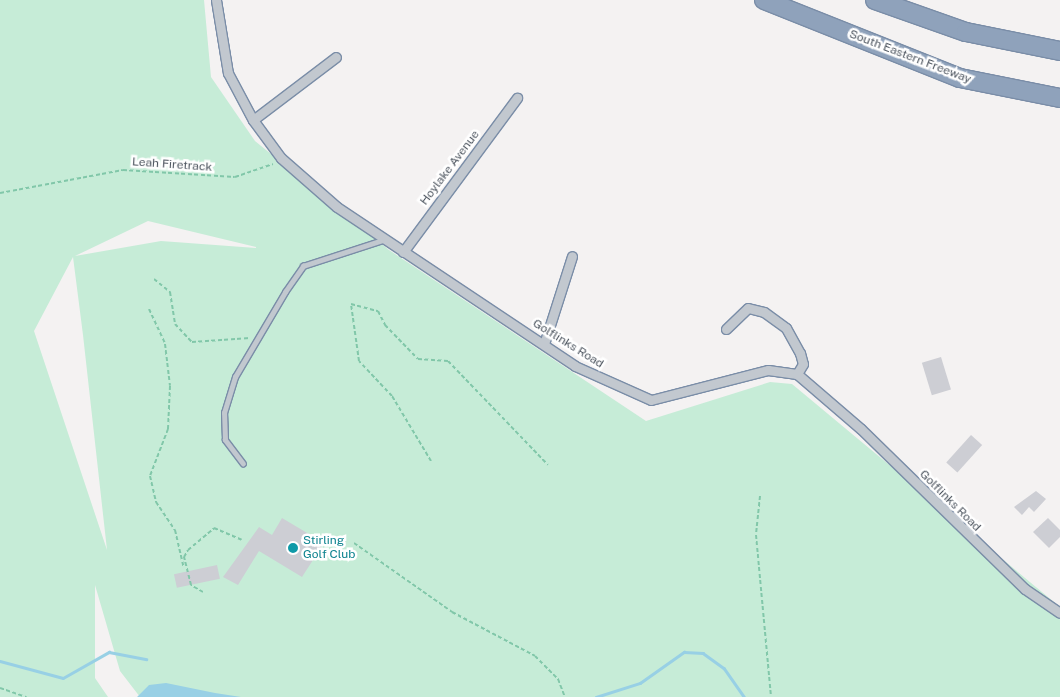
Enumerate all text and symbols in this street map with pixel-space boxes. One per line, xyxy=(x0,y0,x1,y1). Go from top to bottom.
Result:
street label: South Eastern Freeway xyxy=(847,27,973,87)
street label: Hoylake Avenue xyxy=(417,128,483,208)
street label: Leah Firetrack xyxy=(132,155,212,175)
street label: Golflinks Road xyxy=(530,316,606,372)
street label: Golflinks Road xyxy=(916,467,984,535)
place label: Stirling Golf Club xyxy=(303,534,356,562)
marker: Stirling Golf Club xyxy=(287,542,299,554)

